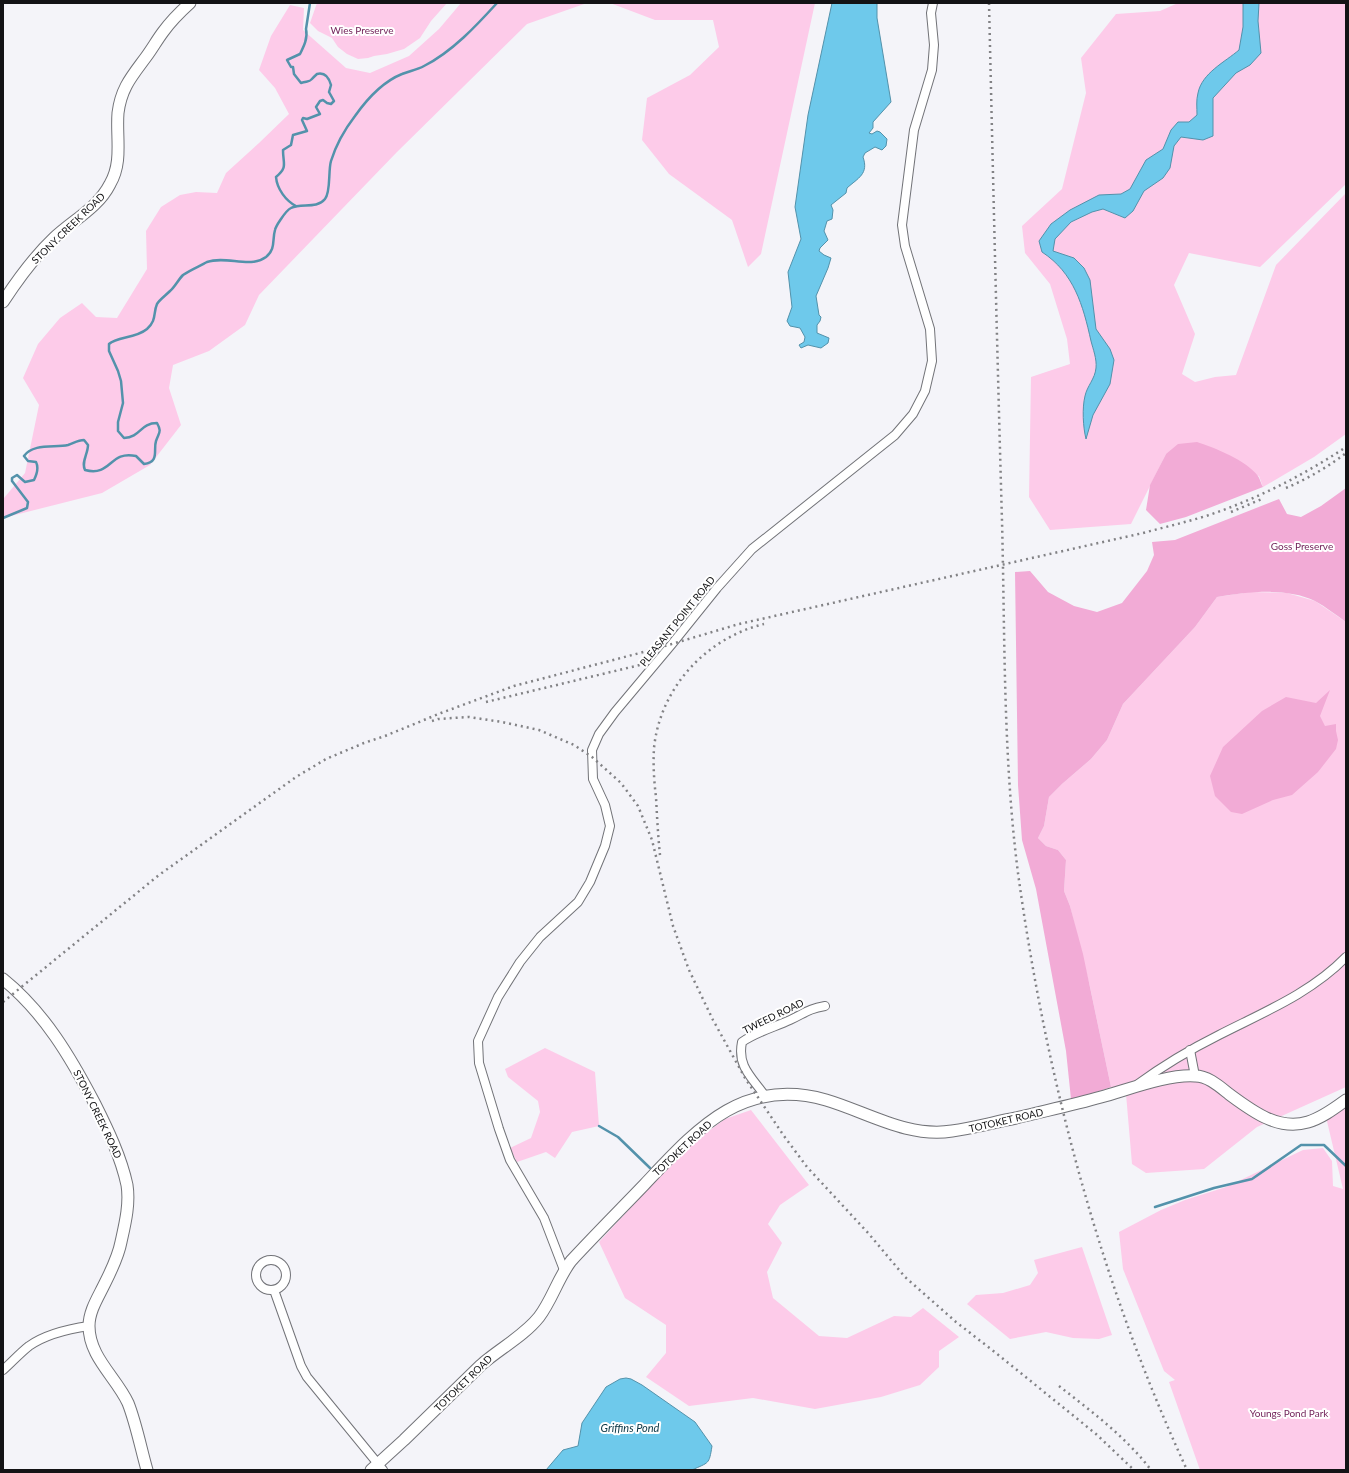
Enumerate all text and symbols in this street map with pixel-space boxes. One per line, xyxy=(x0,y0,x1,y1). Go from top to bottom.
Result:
park label: Wies Preserve xyxy=(330,24,394,36)
street label: STONY CREEK ROAD xyxy=(29,190,107,266)
park label: Goss Preserve xyxy=(1271,540,1333,552)
street label: PLEASANT POINT ROAD xyxy=(637,573,717,669)
street label: TWEED ROAD xyxy=(741,996,806,1036)
street label: STONY CREEK ROAD xyxy=(71,1068,125,1161)
street label: TOTOKET ROAD xyxy=(968,1106,1045,1134)
street label: TOTOKET ROAD xyxy=(650,1117,714,1178)
street label: TOTOKET ROAD xyxy=(432,1352,495,1414)
park label: Youngs Pond Park xyxy=(1250,1407,1329,1419)
water label: Griffins Pond xyxy=(601,1421,660,1434)

